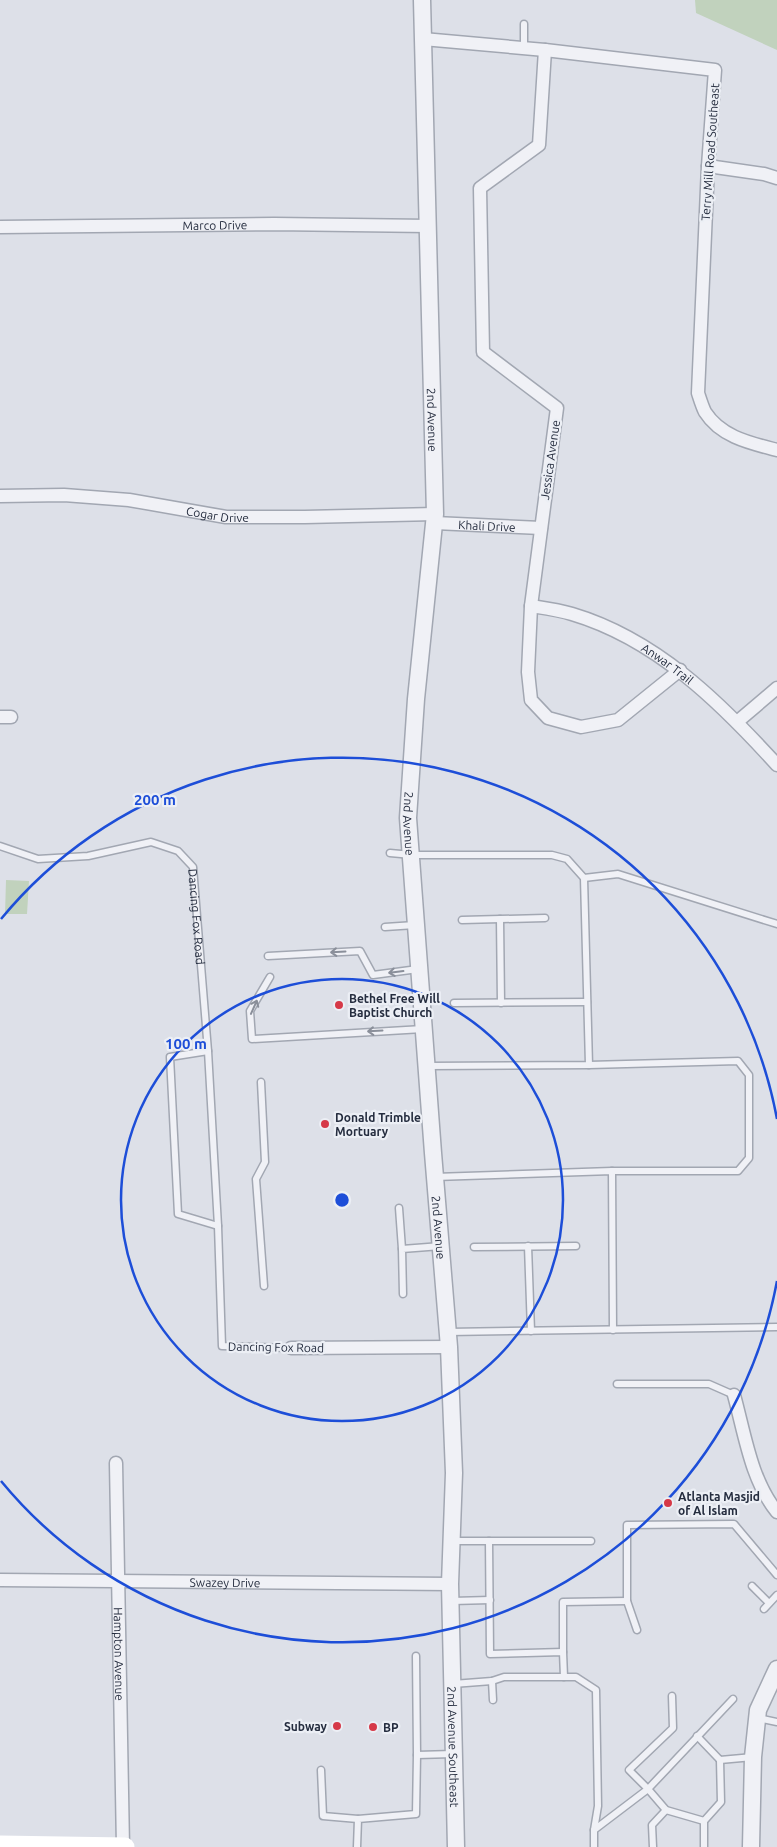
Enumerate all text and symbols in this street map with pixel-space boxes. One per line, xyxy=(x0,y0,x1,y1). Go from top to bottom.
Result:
street label: Terry Mill Road Southeast xyxy=(699,83,721,221)
street label: Marco Drive xyxy=(182,218,248,232)
street label: 2nd Avenue xyxy=(425,388,440,452)
street label: Jessica Avenue xyxy=(538,419,562,501)
street label: Cogar Drive xyxy=(185,504,249,524)
street label: Khali Drive xyxy=(458,518,516,533)
street label: Anwar Trail xyxy=(639,640,696,686)
text: 200 m xyxy=(134,791,176,808)
street label: 2nd Avenue xyxy=(401,791,417,856)
street label: Dancing Fox Road xyxy=(187,868,207,965)
one-way arrow xyxy=(331,947,347,956)
one-way arrow xyxy=(389,967,405,977)
place label: Bethel Free Will Baptist Church xyxy=(349,992,440,1019)
one-way arrow xyxy=(249,999,259,1014)
marker: Bethel Free Will Baptist Church xyxy=(333,999,345,1011)
one-way arrow xyxy=(367,1026,383,1035)
text: 100 m xyxy=(165,1035,207,1052)
place label: Donald Trimble Mortuary xyxy=(335,1111,421,1138)
marker: Donald Trimble Mortuary xyxy=(319,1118,331,1130)
centre of rings xyxy=(333,1191,351,1209)
street label: 2nd Avenue xyxy=(430,1195,448,1260)
street label: Dancing Fox Road xyxy=(228,1340,324,1354)
place label: Atlanta Masjid of Al Islam xyxy=(678,1490,760,1517)
marker: Atlanta Masjid of Al Islam xyxy=(662,1497,674,1509)
street label: Swazey Drive xyxy=(190,1575,260,1589)
street label: Hampton Avenue xyxy=(112,1607,127,1701)
street label: 2nd Avenue Southeast xyxy=(446,1686,462,1808)
place label: Subway xyxy=(284,1720,328,1733)
marker: Subway xyxy=(331,1720,343,1732)
marker: BP xyxy=(367,1721,379,1733)
place label: BP xyxy=(383,1721,399,1734)

